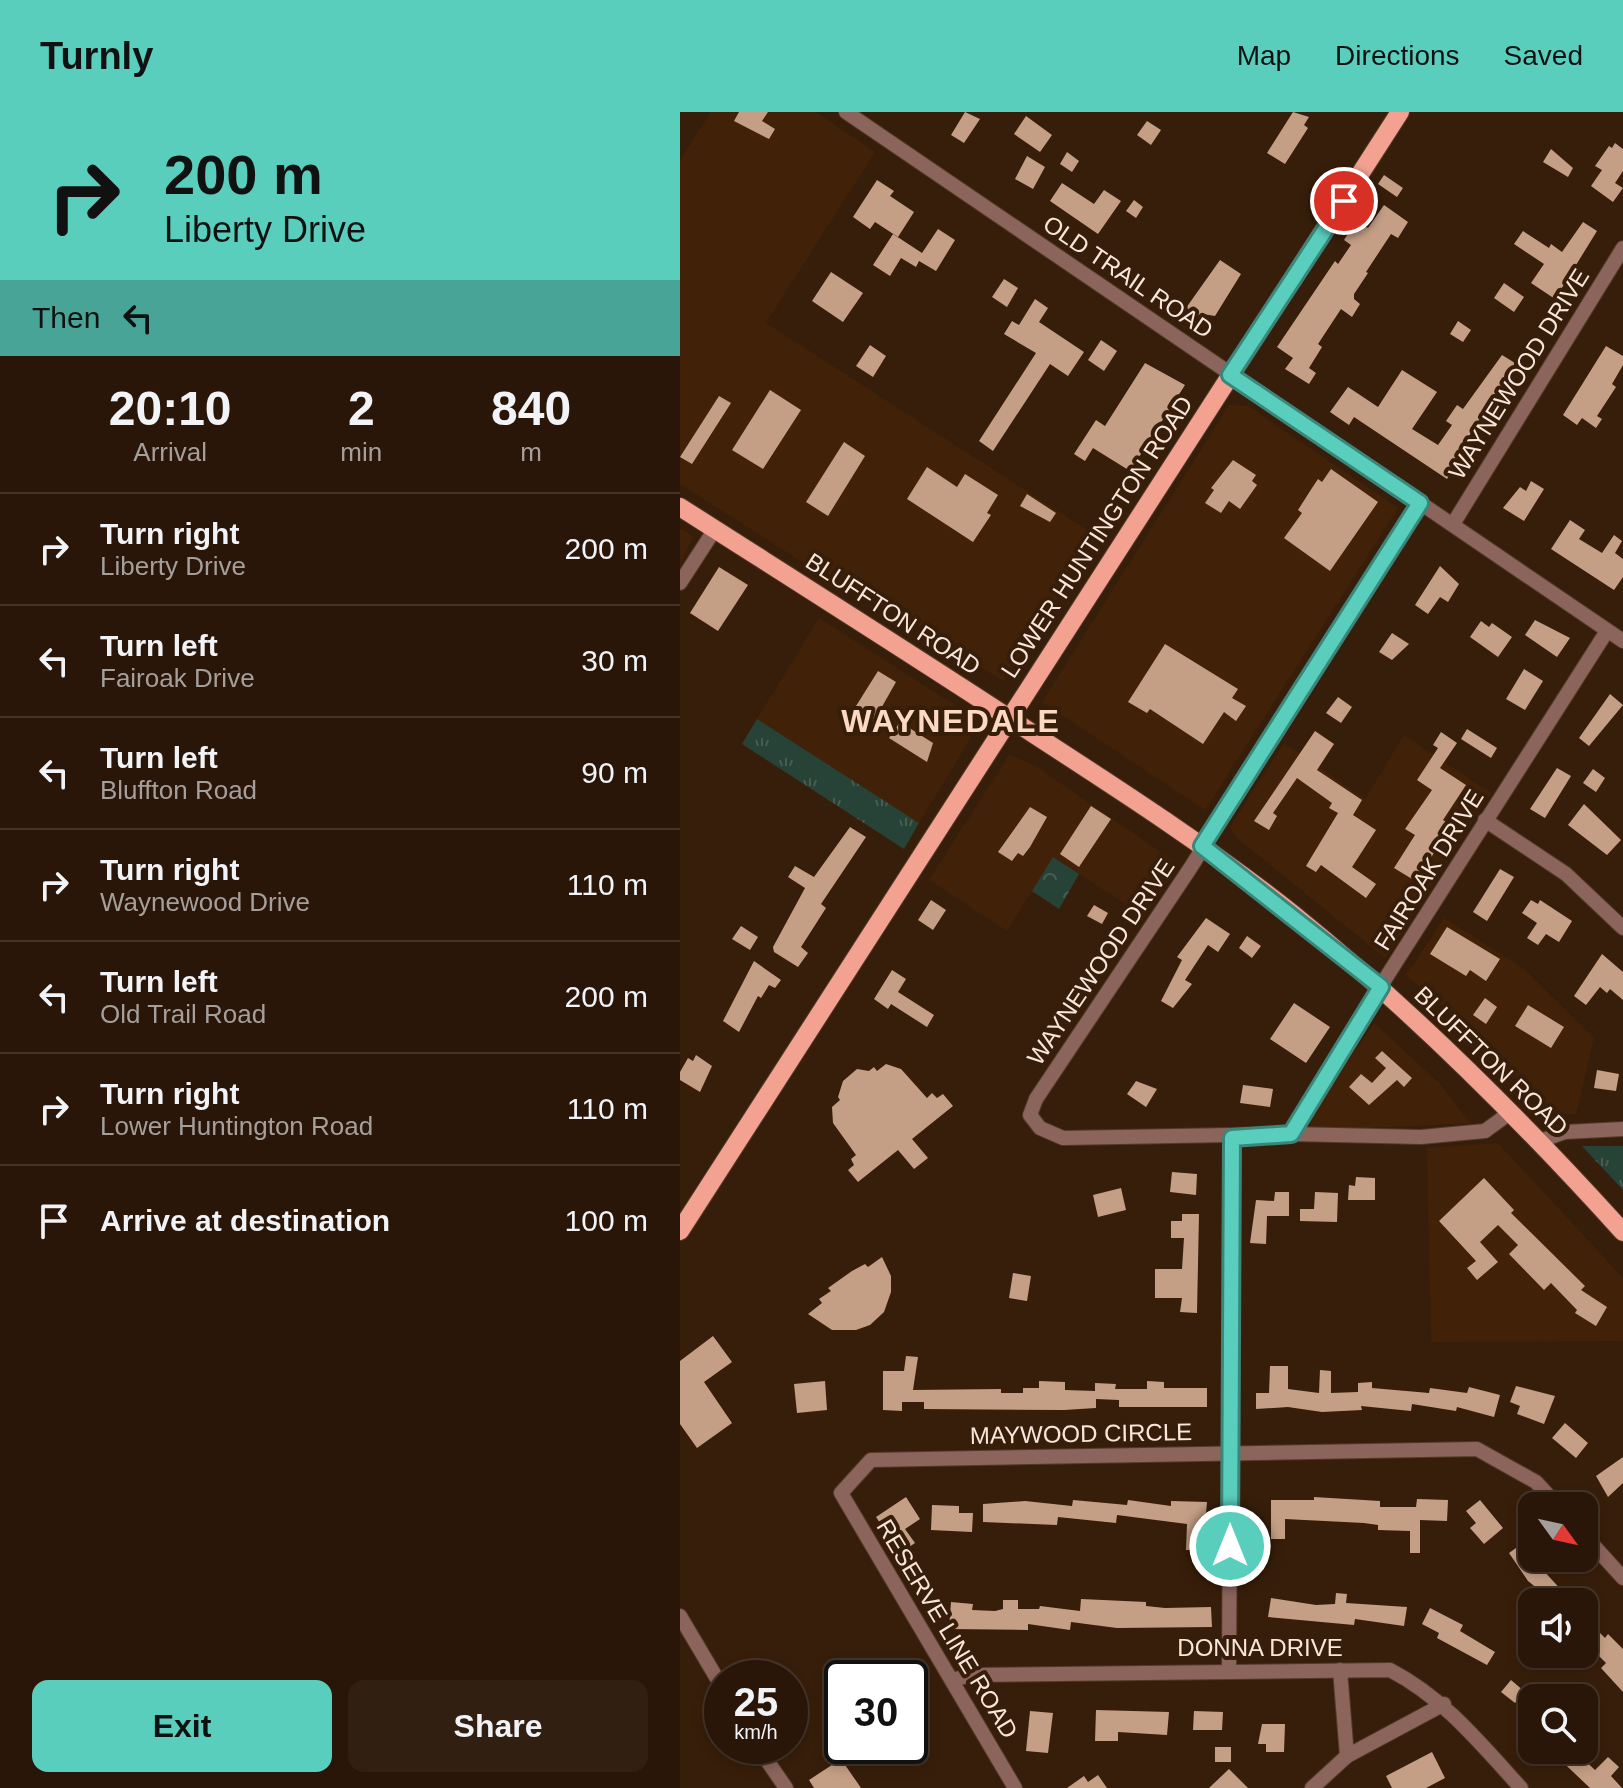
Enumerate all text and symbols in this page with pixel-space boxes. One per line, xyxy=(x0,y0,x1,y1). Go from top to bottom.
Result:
text: Turnly xyxy=(40,35,153,77)
text: Map xyxy=(1237,40,1291,71)
text: Directions xyxy=(1335,40,1460,71)
text: Saved xyxy=(1504,40,1583,71)
text: 200 m xyxy=(164,143,323,206)
icon: right xyxy=(32,144,136,248)
pin xyxy=(1310,167,1378,235)
icon: arrive xyxy=(1322,179,1366,223)
text: Liberty Drive xyxy=(164,209,366,250)
street label: OLD TRAIL ROAD xyxy=(1038,210,1218,343)
street label: WAYNEWOOD DRIVE xyxy=(1443,264,1594,484)
icon: left xyxy=(116,296,160,340)
text: Then xyxy=(32,301,100,334)
text: 20:10 xyxy=(109,382,232,435)
text: 2 xyxy=(348,382,375,435)
text: 840 xyxy=(491,382,571,435)
street label: LOWER HUNTINGTON ROAD xyxy=(995,391,1198,683)
text: Arrival xyxy=(133,437,207,467)
text: min xyxy=(340,437,382,467)
text: m xyxy=(520,437,542,467)
text: Turn right xyxy=(100,517,239,550)
icon: right xyxy=(32,527,76,571)
text: 200 m xyxy=(565,532,648,565)
street label: BLUFFTON ROAD xyxy=(801,547,985,680)
text: Liberty Drive xyxy=(100,551,246,581)
text: Turn left xyxy=(100,629,218,662)
icon: left xyxy=(32,639,76,683)
text: 30 m xyxy=(581,644,648,677)
text: Fairoak Drive xyxy=(100,663,255,693)
district label: WAYNEDALE xyxy=(841,703,1061,739)
text: Turn left xyxy=(100,741,218,774)
icon: left xyxy=(32,751,76,795)
text: 90 m xyxy=(581,756,648,789)
text: Bluffton Road xyxy=(100,775,257,805)
street label: FAIROAK DRIVE xyxy=(1368,785,1489,955)
text: Turn right xyxy=(100,853,239,886)
street label: WAYNEWOOD DRIVE xyxy=(1022,854,1180,1070)
icon: right xyxy=(32,863,76,907)
text: 110 m xyxy=(567,868,648,901)
text: Waynewood Drive xyxy=(100,887,310,917)
text: Turn left xyxy=(100,965,218,998)
icon: left xyxy=(32,975,76,1019)
text: 200 m xyxy=(565,980,648,1013)
street label: BLUFFTON ROAD xyxy=(1409,981,1573,1141)
text: Old Trail Road xyxy=(100,999,266,1029)
text: Turn right xyxy=(100,1077,239,1110)
icon: right xyxy=(32,1087,76,1131)
text: 110 m xyxy=(567,1092,648,1125)
text: Lower Huntington Road xyxy=(100,1111,373,1141)
icon: arrive xyxy=(32,1199,76,1243)
text: Arrive at destination xyxy=(100,1204,390,1237)
text: 100 m xyxy=(565,1204,648,1237)
street label: MAYWOOD CIRCLE xyxy=(970,1418,1192,1449)
north arrow xyxy=(1518,1492,1598,1572)
map controls xyxy=(1518,1492,1598,1764)
position arrow xyxy=(1188,1504,1272,1588)
street label: RESERVE LINE ROAD xyxy=(871,1515,1023,1743)
button: sound xyxy=(1518,1588,1598,1668)
street label: DONNA DRIVE xyxy=(1177,1634,1343,1661)
speed limit sign: 30 xyxy=(824,1660,928,1764)
button: Exit xyxy=(32,1680,332,1772)
button: Share xyxy=(348,1680,648,1772)
text: 25 xyxy=(734,1680,778,1724)
button: search xyxy=(1518,1684,1598,1764)
text: km/h xyxy=(734,1721,778,1743)

